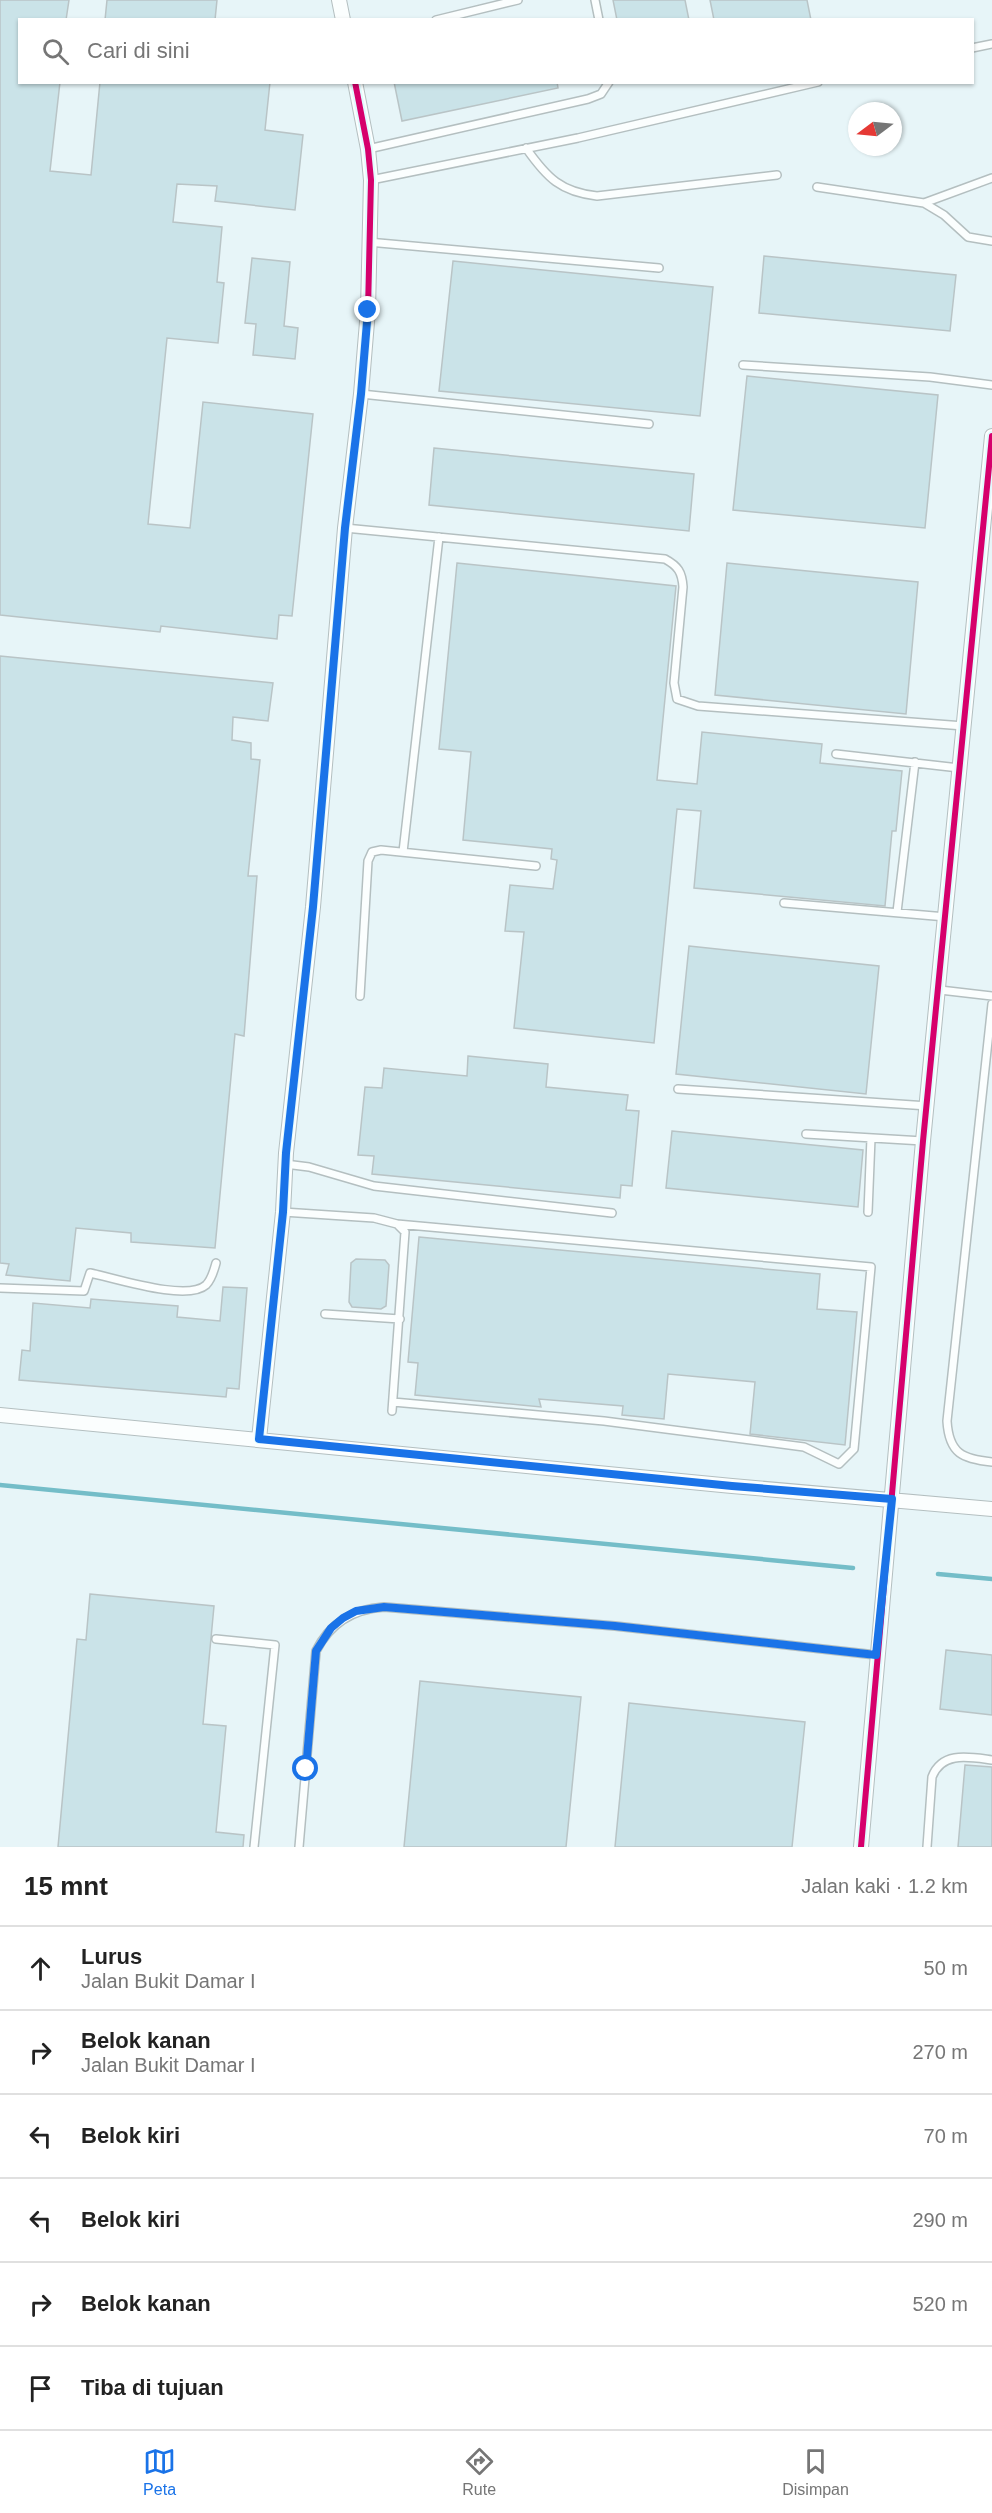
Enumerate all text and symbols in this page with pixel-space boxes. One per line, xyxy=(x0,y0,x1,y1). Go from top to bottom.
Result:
search box xyxy=(18,18,974,84)
icon: search xyxy=(39,35,72,68)
text: Cari di sini xyxy=(87,38,190,63)
north arrow xyxy=(848,102,902,156)
route end xyxy=(354,296,380,322)
route start xyxy=(292,1755,318,1781)
text: 15 mnt xyxy=(24,1871,108,1901)
text: Jalan kaki · 1.2 km xyxy=(801,1875,968,1897)
text: Lurus xyxy=(81,1944,142,1969)
icon: ahead xyxy=(24,1952,57,1985)
text: 50 m xyxy=(924,1957,968,1979)
text: Jalan Bukit Damar I xyxy=(81,1970,256,1992)
text: Belok kanan xyxy=(81,2028,211,2053)
icon: right xyxy=(24,2036,57,2069)
text: 270 m xyxy=(912,2041,968,2063)
text: Jalan Bukit Damar I xyxy=(81,2054,256,2076)
icon: left xyxy=(24,2120,57,2153)
text: Belok kiri xyxy=(81,2123,180,2148)
text: 70 m xyxy=(924,2125,968,2147)
icon: left xyxy=(24,2204,57,2237)
text: Belok kiri xyxy=(81,2207,180,2232)
text: 290 m xyxy=(912,2209,968,2231)
icon: right xyxy=(24,2288,57,2321)
text: Belok kanan xyxy=(81,2291,211,2316)
text: 520 m xyxy=(912,2293,968,2315)
icon: arrive xyxy=(24,2372,57,2405)
text: Tiba di tujuan xyxy=(81,2375,224,2400)
tab: Peta xyxy=(143,2445,176,2499)
tab: Rute xyxy=(462,2445,496,2499)
tab: Disimpan xyxy=(782,2445,849,2499)

